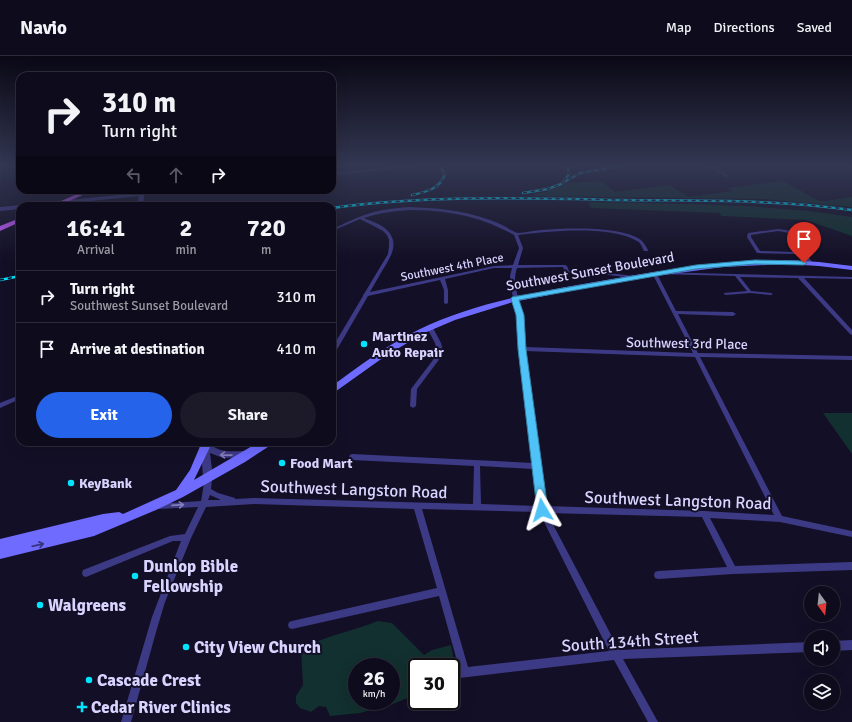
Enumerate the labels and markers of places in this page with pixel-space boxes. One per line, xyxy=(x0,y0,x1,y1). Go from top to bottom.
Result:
pin xyxy=(787,222,821,263)
place label: Martinez Auto Repair xyxy=(372,328,444,361)
marker: Martinez Auto Repair xyxy=(359,339,369,349)
place label: Food Mart xyxy=(290,455,353,472)
marker: Food Mart xyxy=(277,458,287,468)
place label: KeyBank xyxy=(79,475,133,492)
marker: KeyBank xyxy=(66,478,76,488)
place label: Dunlop Bible Fellowship xyxy=(143,556,238,597)
marker: Dunlop Bible Fellowship xyxy=(130,571,140,581)
place label: Walgreens xyxy=(48,595,127,616)
marker: Walgreens xyxy=(35,600,45,610)
place label: City View Church xyxy=(194,637,321,658)
marker: City View Church xyxy=(181,642,191,652)
place label: Cascade Crest xyxy=(97,670,202,691)
marker: Cascade Crest xyxy=(84,675,94,685)
place label: Cedar River Clinics xyxy=(91,697,231,718)
marker: Cedar River Clinics xyxy=(76,701,88,713)

